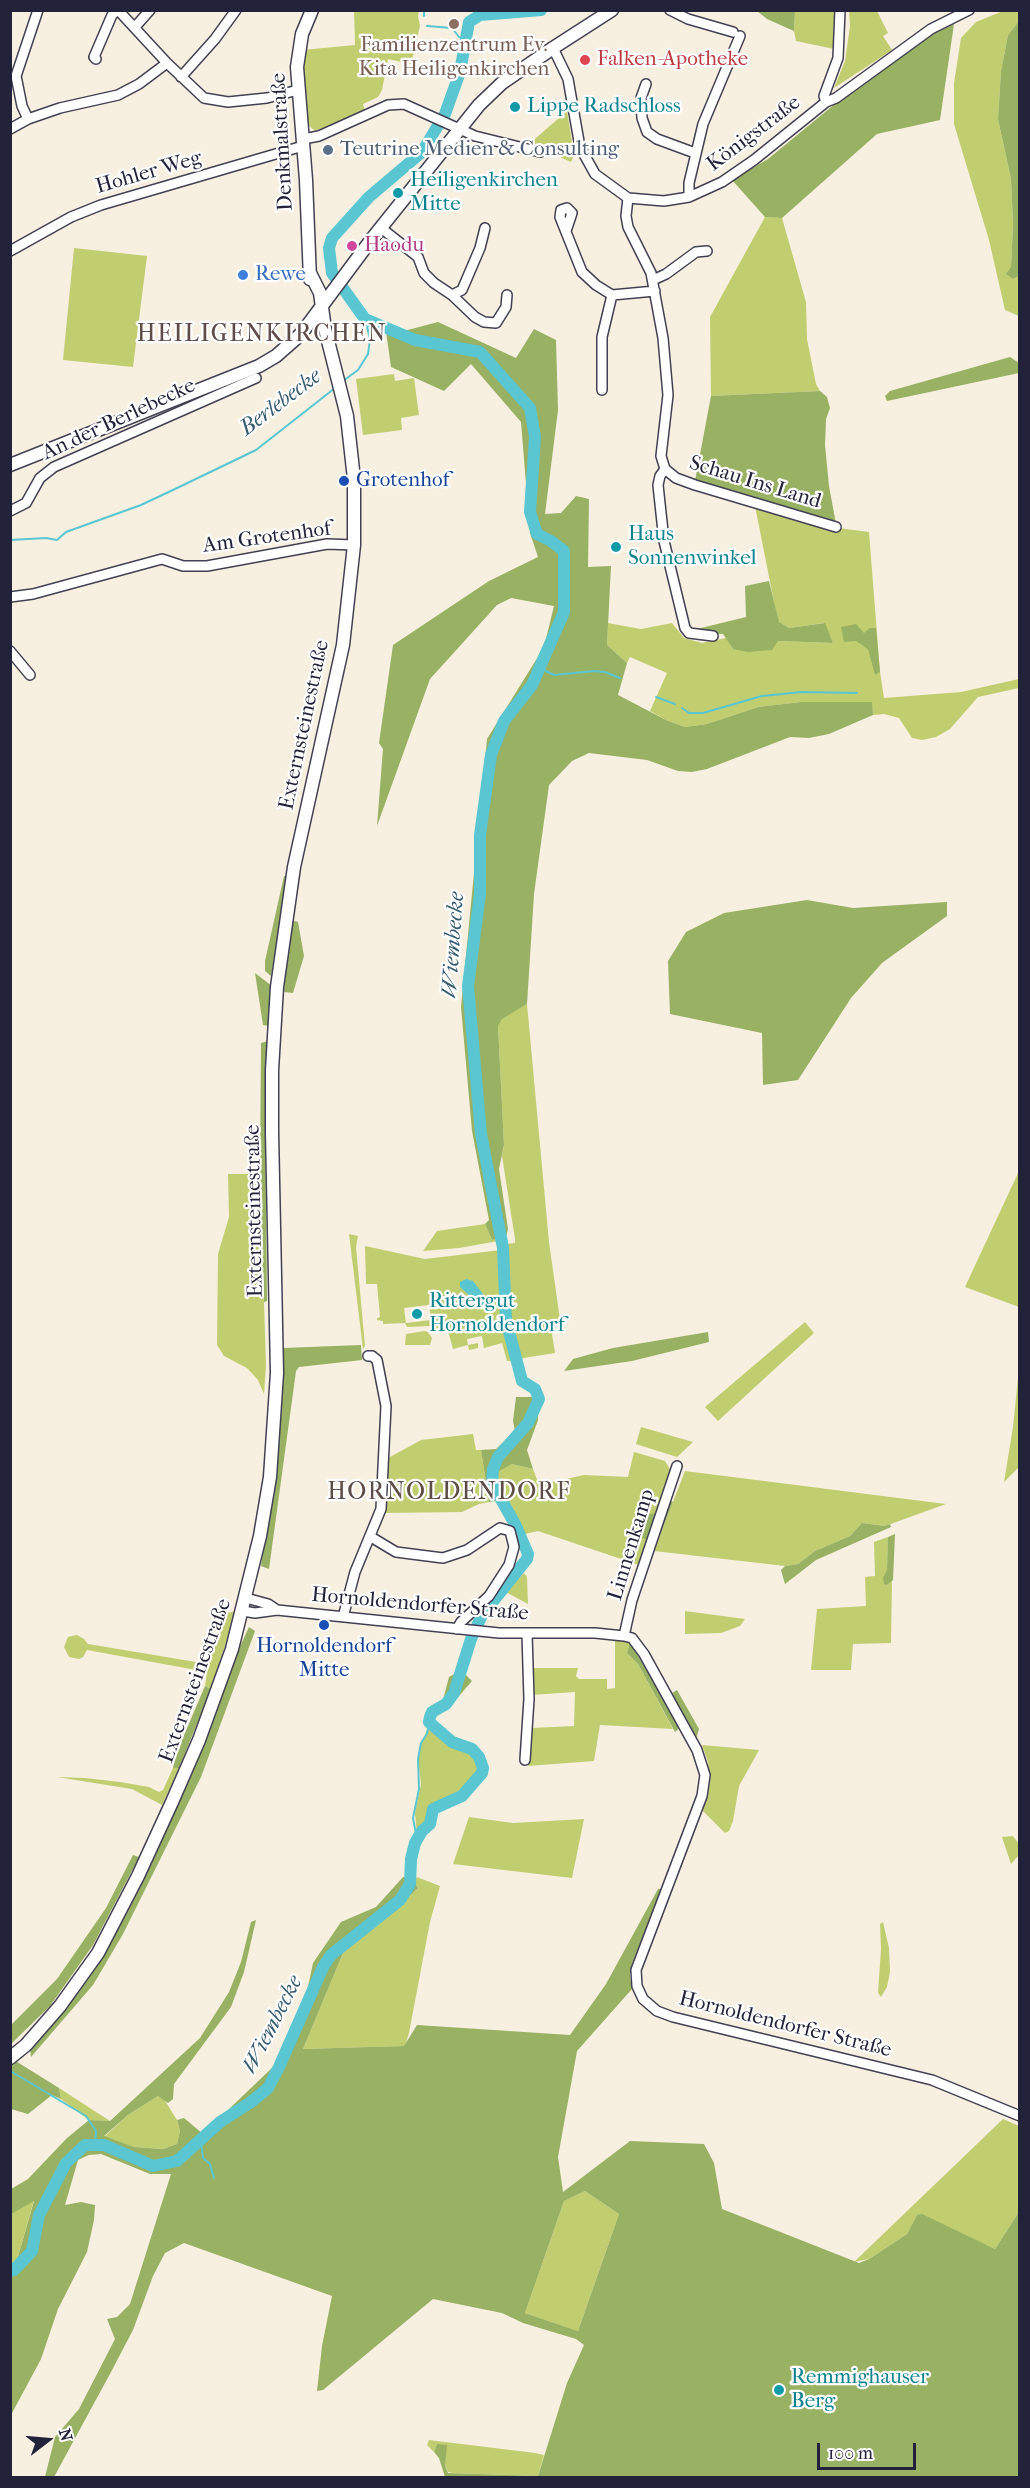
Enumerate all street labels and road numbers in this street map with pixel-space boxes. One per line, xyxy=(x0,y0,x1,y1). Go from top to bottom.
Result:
street label: Denkmalstraße xyxy=(267,72,299,212)
street label: Königstraße xyxy=(702,91,806,177)
street label: Hohler Weg xyxy=(93,146,205,200)
street label: An der Berlebecke xyxy=(38,374,200,466)
street label: Schau Ins Land xyxy=(686,451,824,515)
street label: Am Grotenhof xyxy=(201,517,333,559)
street label: Externsteinestraße xyxy=(275,638,335,812)
street label: Externsteinestraße xyxy=(241,1124,269,1298)
street label: Linnenkamp xyxy=(603,1486,661,1604)
street label: Hornoldendorfer Straße xyxy=(310,1583,530,1627)
street label: Externsteinestraße xyxy=(155,1595,237,1767)
street label: Hornoldendorfer Straße xyxy=(676,1986,894,2064)

